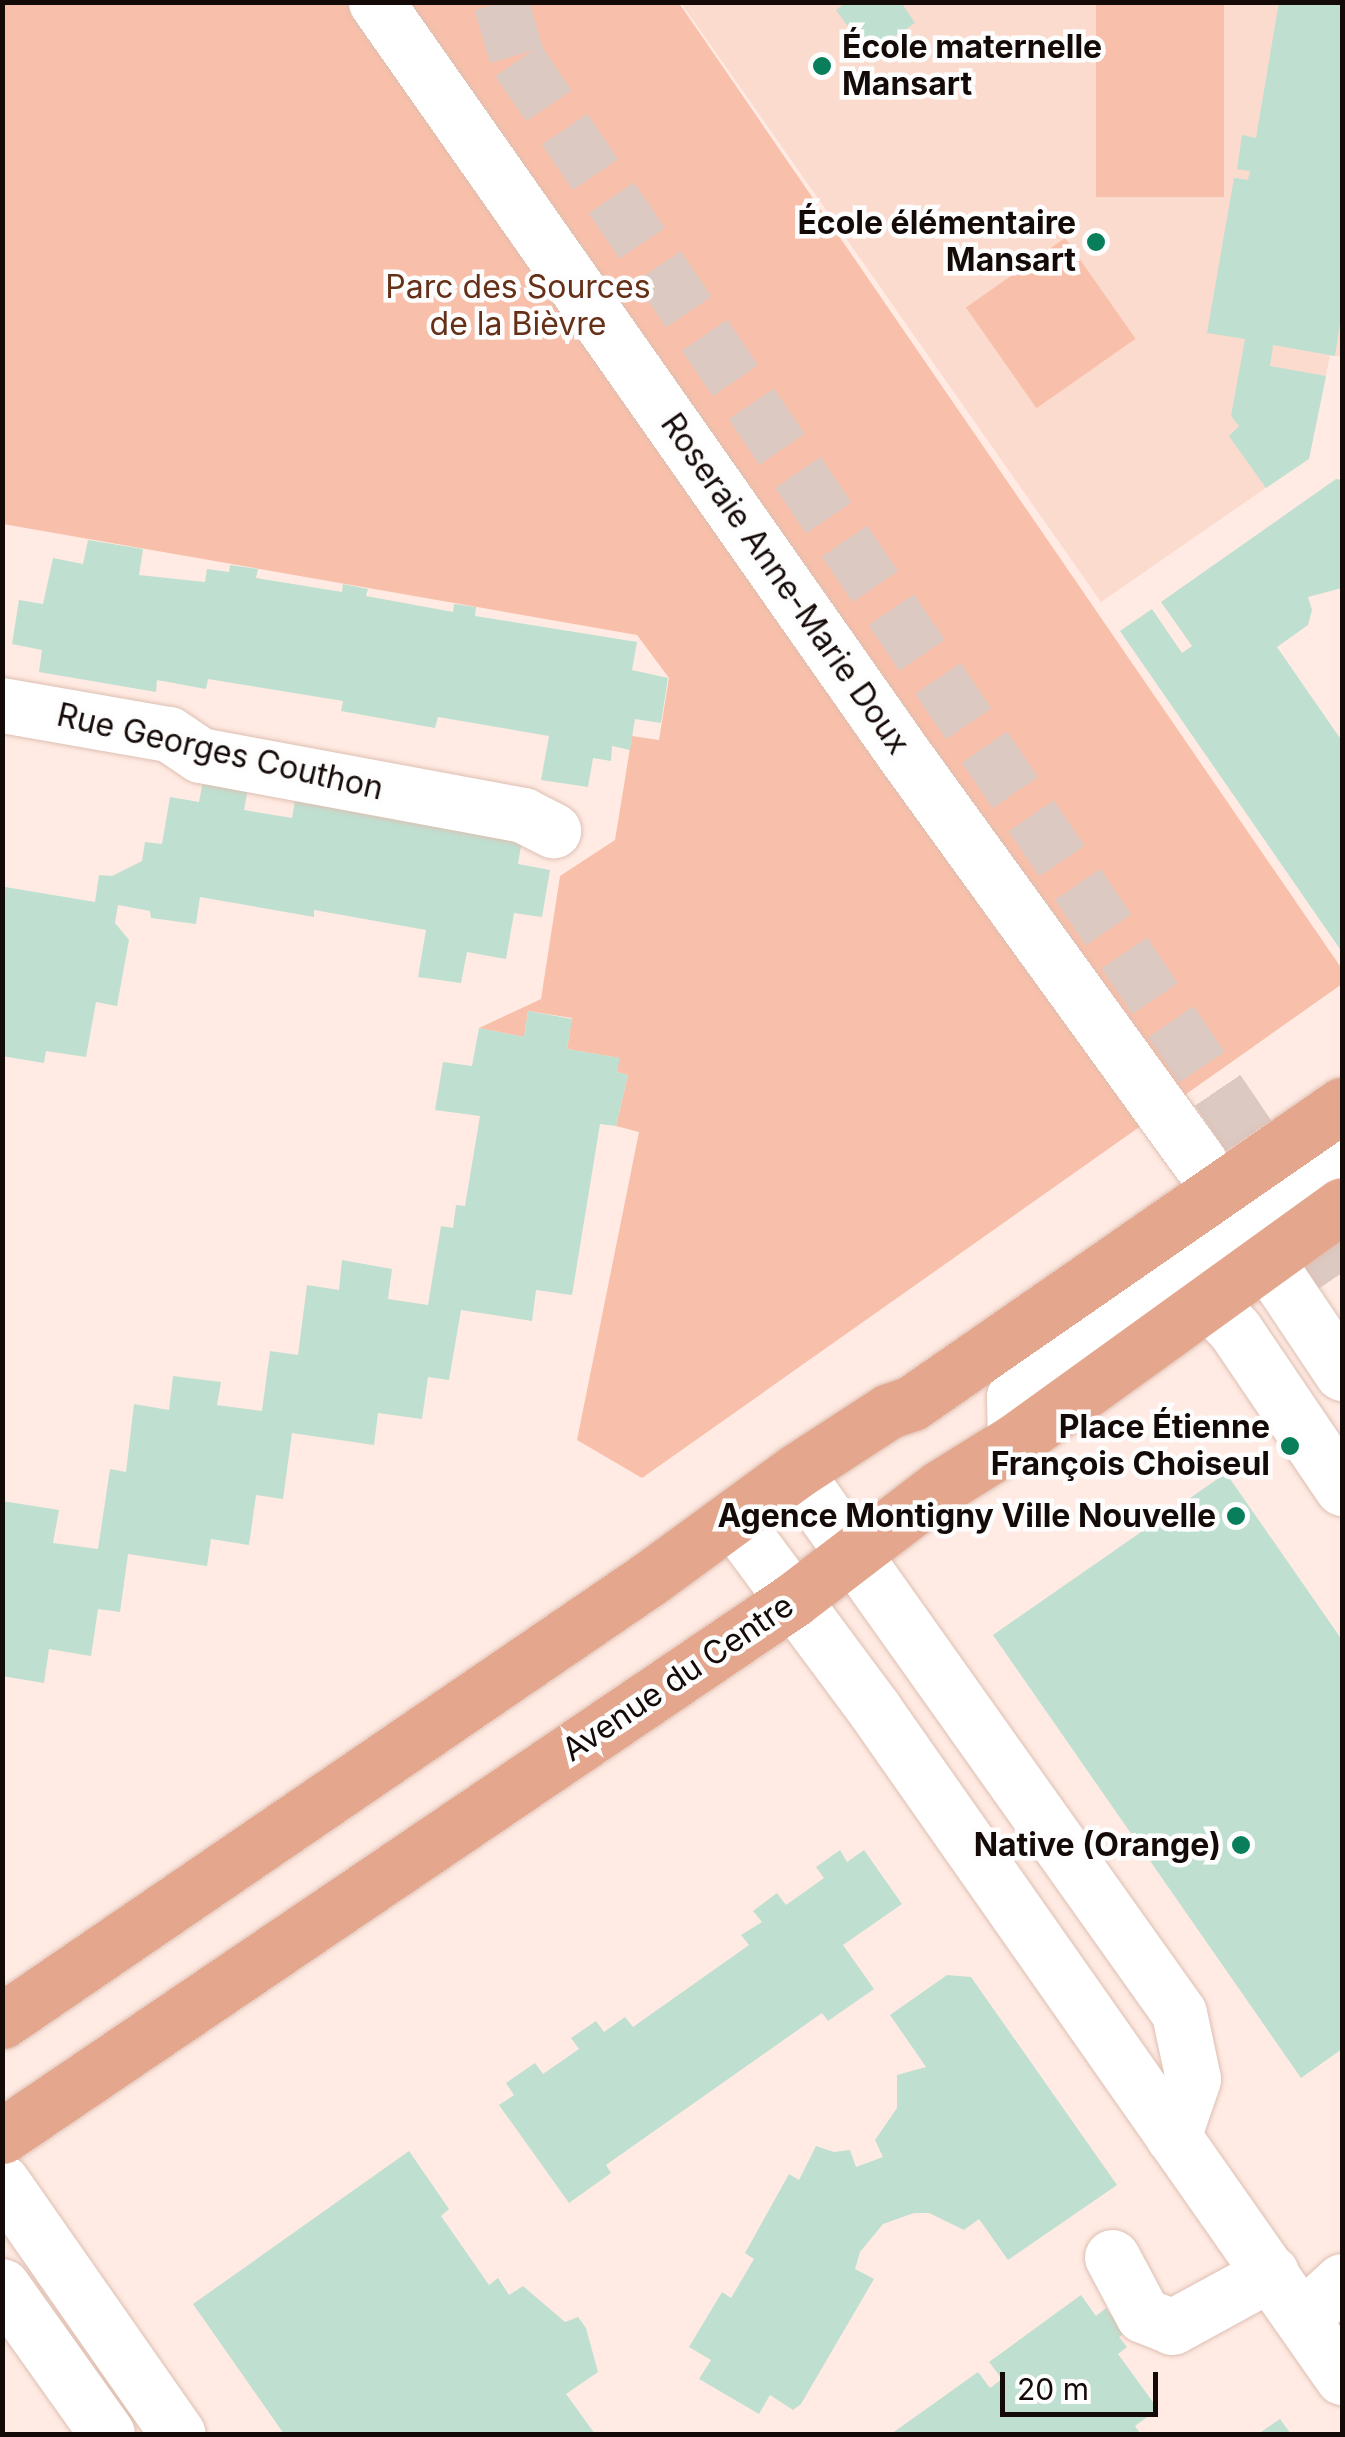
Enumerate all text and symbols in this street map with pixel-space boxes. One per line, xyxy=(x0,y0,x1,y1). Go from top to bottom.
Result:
place label: École maternelle Mansart xyxy=(842,29,1102,104)
marker: École maternelle Mansart xyxy=(811,55,833,77)
place label: École élémentaire Mansart xyxy=(797,205,1076,280)
marker: École élémentaire Mansart xyxy=(1085,231,1107,253)
park label: Parc des Sources de la Bièvre xyxy=(385,269,651,344)
street label: Roseraie Anne-Marie Doux xyxy=(653,406,917,762)
street label: Rue Georges Couthon xyxy=(53,696,387,808)
place label: Place Étienne François Choiseul xyxy=(991,1409,1270,1484)
marker: Place Étienne François Choiseul xyxy=(1279,1435,1301,1457)
place label: Agence Montigny Ville Nouvelle xyxy=(717,1497,1216,1535)
marker: Agence Montigny Ville Nouvelle xyxy=(1225,1505,1247,1527)
street label: Avenue du Centre xyxy=(555,1586,801,1770)
place label: Native (Orange) xyxy=(974,1826,1221,1864)
marker: Native (Orange) xyxy=(1230,1834,1252,1856)
scale bar xyxy=(1005,2352,1162,2414)
text: 20 m xyxy=(1017,2371,1089,2407)

